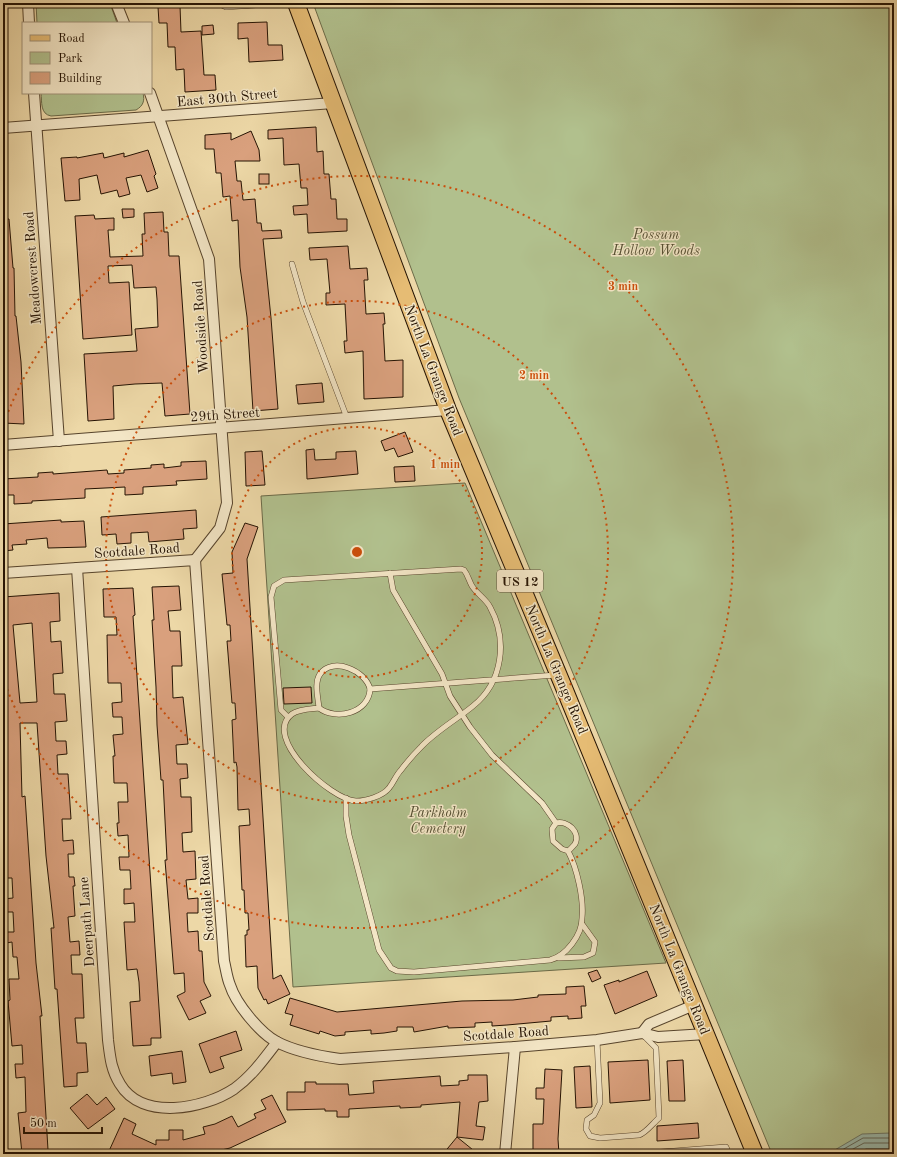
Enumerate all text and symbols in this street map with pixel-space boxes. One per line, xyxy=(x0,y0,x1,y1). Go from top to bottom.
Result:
legend xyxy=(22,22,152,94)
text: Road xyxy=(58,33,85,45)
text: Park xyxy=(58,53,83,65)
text: Building xyxy=(58,73,102,85)
street label: East 30th Street xyxy=(176,87,278,109)
street label: Meadowcrest Road xyxy=(22,211,44,325)
park label: Possum Hollow Woods xyxy=(611,228,700,258)
street label: Woodside Road xyxy=(191,280,211,374)
text: 3 min xyxy=(608,281,638,293)
street label: North La Grange Road xyxy=(402,303,465,438)
text: 2 min xyxy=(519,370,549,382)
street label: 29th Street xyxy=(190,406,260,424)
text: 1 min xyxy=(430,459,460,471)
street label: Scotdale Road xyxy=(94,541,181,561)
centre of rings xyxy=(350,545,364,559)
road number: US 12 xyxy=(497,570,543,592)
street label: North La Grange Road xyxy=(522,602,590,736)
park label: Parkholm Cemetery xyxy=(408,806,467,837)
street label: Scotdale Road xyxy=(197,854,217,941)
street label: Deerpath Lane xyxy=(77,876,97,968)
street label: North La Grange Road xyxy=(646,902,712,1037)
street label: Scotdale Road xyxy=(463,1024,550,1044)
scale bar xyxy=(24,1109,102,1135)
text: 50 m xyxy=(30,1117,57,1130)

